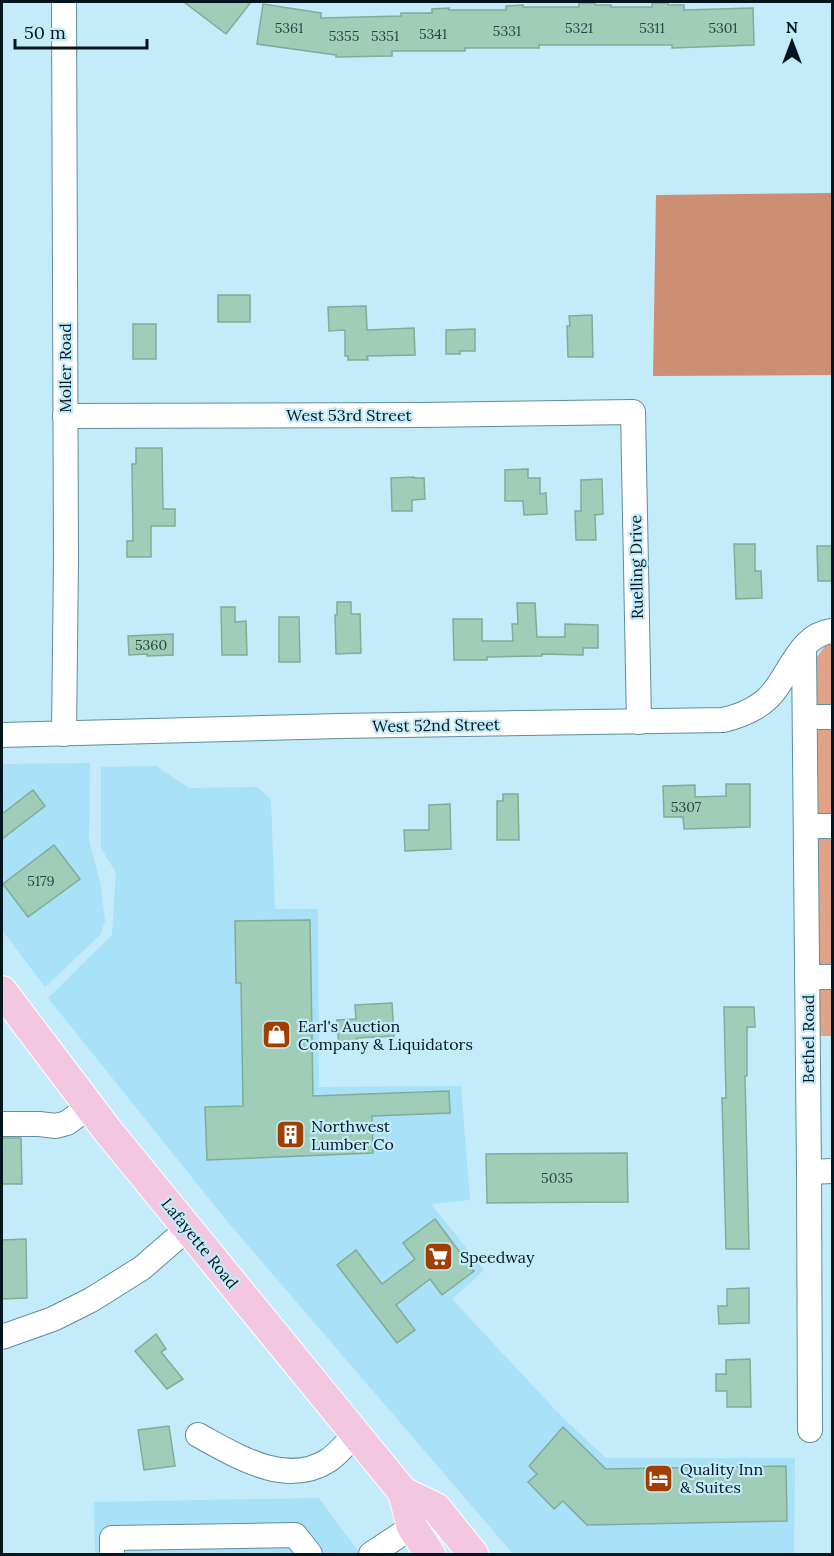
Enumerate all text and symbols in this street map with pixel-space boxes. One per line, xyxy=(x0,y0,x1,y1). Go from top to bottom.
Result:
scale bar xyxy=(15,12,147,50)
north arrow xyxy=(762,12,822,72)
text: N xyxy=(786,17,798,37)
house number: 5361 xyxy=(275,19,303,37)
house number: 5321 xyxy=(565,19,593,37)
house number: 5311 xyxy=(639,19,665,37)
house number: 5301 xyxy=(708,19,738,37)
text: 50 m xyxy=(24,21,66,44)
house number: 5331 xyxy=(493,22,521,40)
house number: 5341 xyxy=(419,25,447,43)
house number: 5355 xyxy=(329,27,359,45)
house number: 5351 xyxy=(371,27,399,45)
street label: Moller Road xyxy=(55,323,75,413)
street label: West 53rd Street xyxy=(286,405,412,425)
street label: Ruelling Drive xyxy=(625,514,647,619)
house number: 5360 xyxy=(135,636,167,654)
street label: West 52nd Street xyxy=(372,714,501,736)
house number: 5307 xyxy=(671,798,702,816)
house number: 5179 xyxy=(27,872,55,890)
street label: Bethel Road xyxy=(798,994,818,1083)
place label: Earl's Auction Company & Liquidators xyxy=(298,1016,473,1054)
shop icon: Earl's Auction Company & Liquidators xyxy=(261,1019,293,1051)
place label: Northwest Lumber Co xyxy=(311,1116,394,1154)
building icon: Northwest Lumber Co xyxy=(274,1119,306,1151)
house number: 5035 xyxy=(541,1169,573,1187)
street label: Lafayette Road xyxy=(157,1194,243,1293)
supermarket icon: Speedway xyxy=(423,1241,455,1273)
place label: Speedway xyxy=(460,1247,535,1267)
place label: Quality Inn & Suites xyxy=(680,1459,763,1497)
hotel icon: Quality Inn & Suites xyxy=(643,1462,675,1494)

